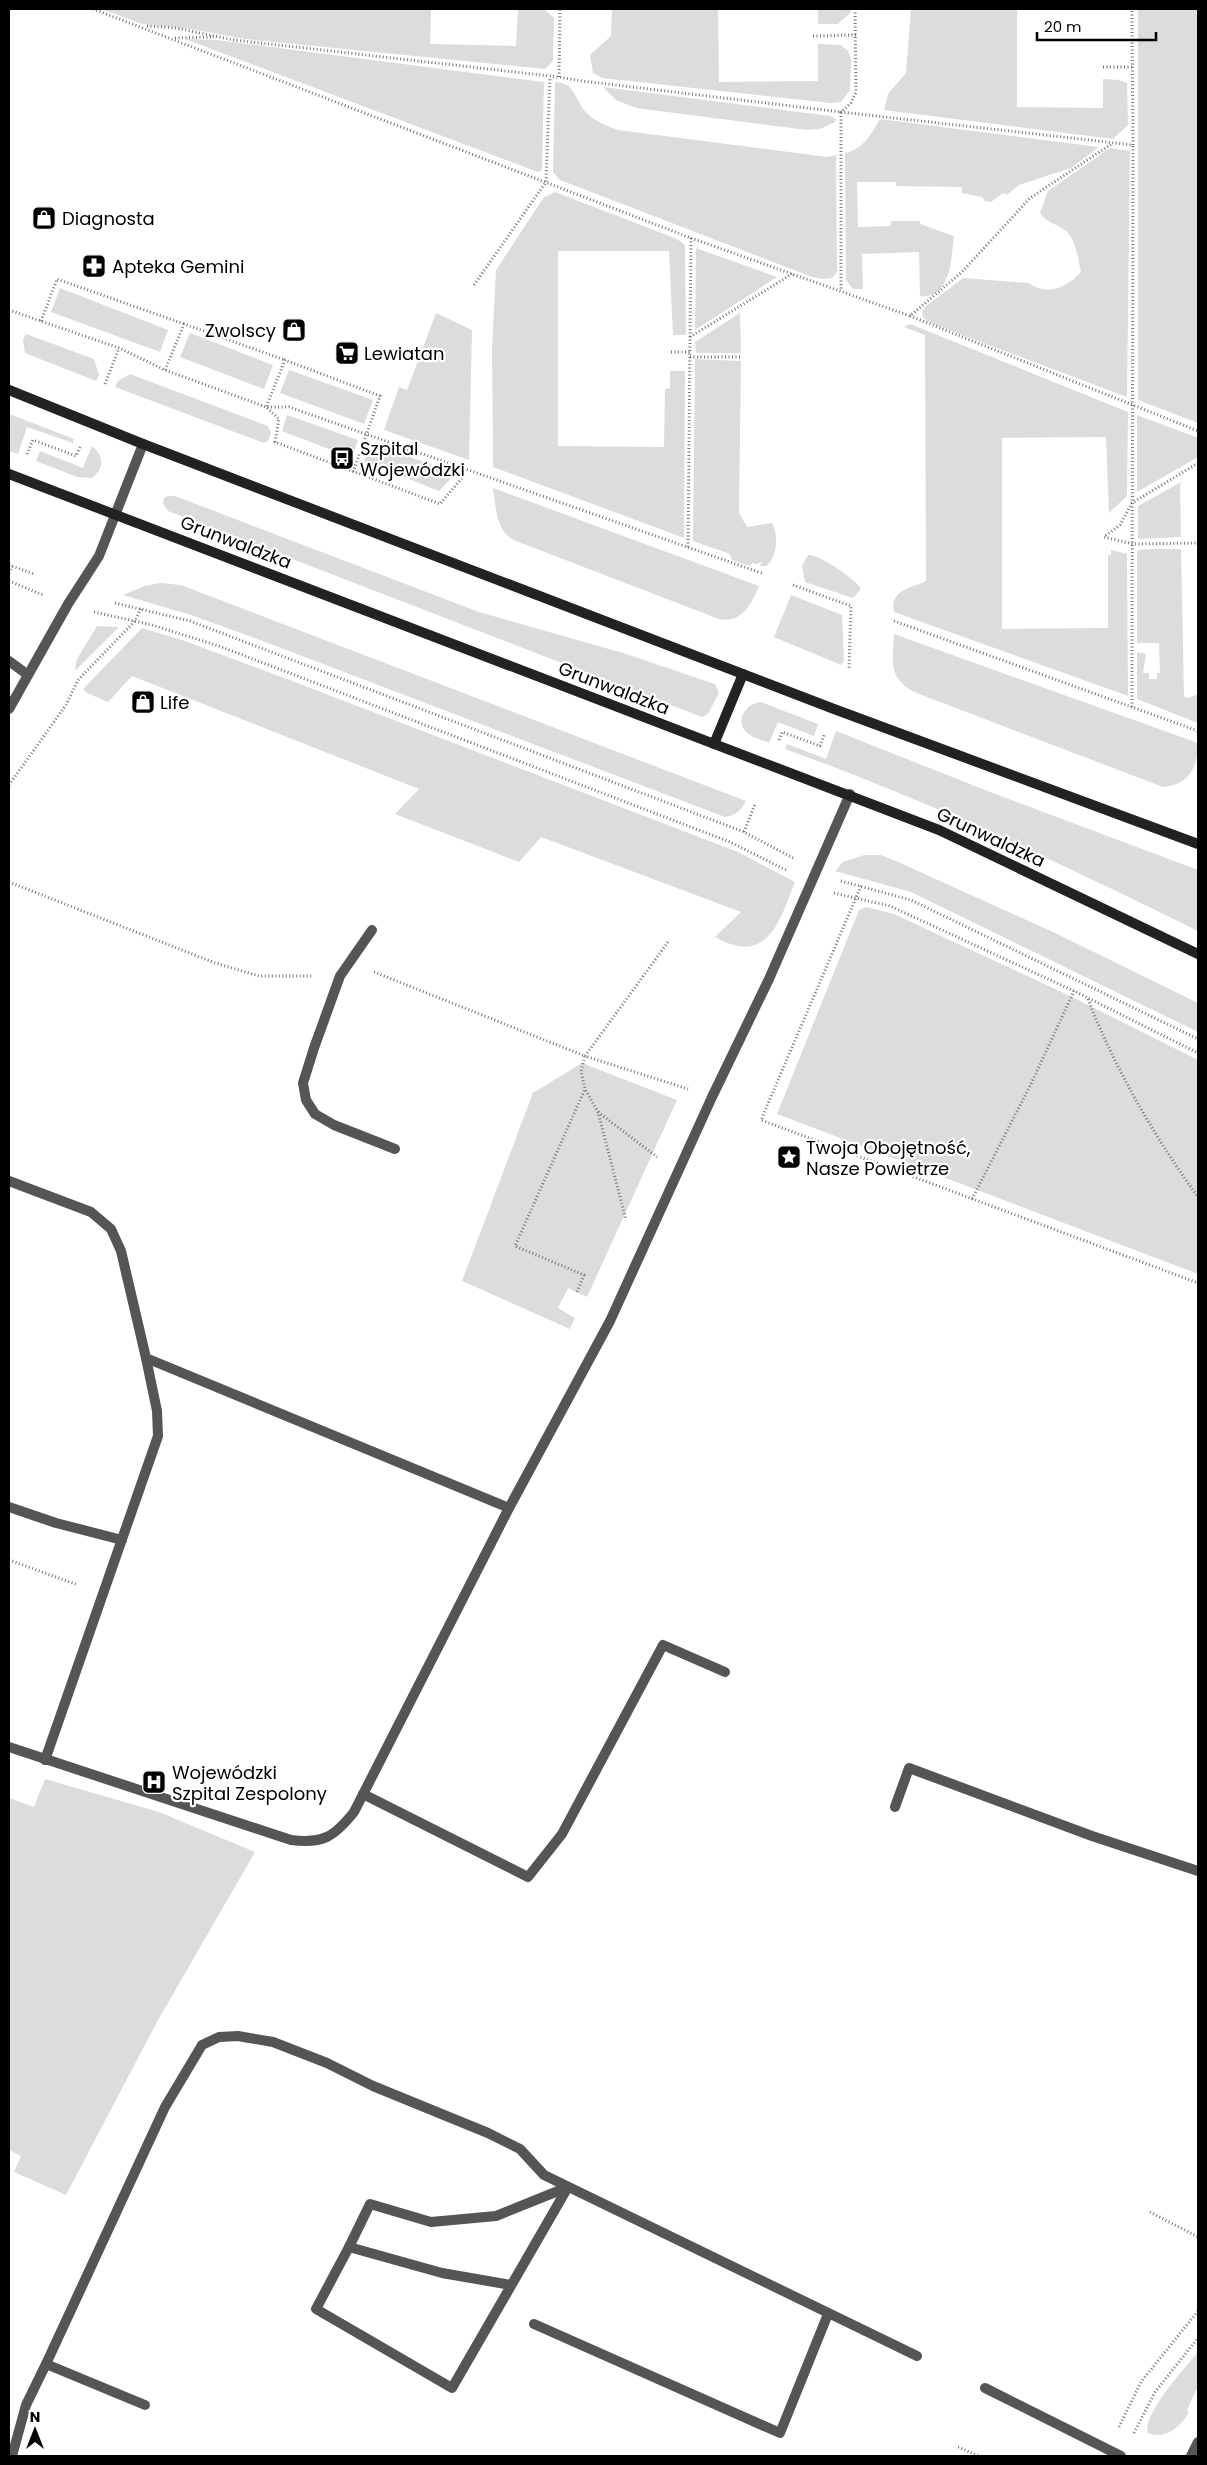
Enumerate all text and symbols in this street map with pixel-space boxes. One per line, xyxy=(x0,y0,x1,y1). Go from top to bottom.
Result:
scale bar xyxy=(1037,10,1156,42)
text: 20 m xyxy=(1044,16,1082,37)
shop icon: Diagnosta xyxy=(31,205,57,231)
place label: Diagnosta xyxy=(62,206,155,231)
pharmacy icon: Apteka Gemini xyxy=(81,253,107,279)
place label: Apteka Gemini xyxy=(112,254,244,279)
shop icon: Zwolscy xyxy=(281,317,307,343)
place label: Zwolscy xyxy=(205,318,276,343)
supermarket icon: Lewiatan xyxy=(334,340,360,366)
place label: Lewiatan xyxy=(364,341,445,366)
place label: Szpital Wojewódzki xyxy=(360,436,465,482)
bus stop icon: Szpital Wojewódzki xyxy=(329,445,355,471)
street label: Grunwaldzka xyxy=(177,509,295,575)
street label: Grunwaldzka xyxy=(555,655,673,721)
shop icon: Life xyxy=(130,689,156,715)
place label: Life xyxy=(160,690,189,715)
street label: Grunwaldzka xyxy=(933,801,1049,873)
place label: Twoja Obojętność, Nasze Powietrze xyxy=(806,1135,971,1181)
place icon: Twoja Obojętność, Nasze Powietrze xyxy=(776,1144,802,1170)
place label: Wojewódzki Szpital Zespolony xyxy=(172,1760,327,1806)
hospital icon: Wojewódzki Szpital Zespolony xyxy=(141,1769,167,1795)
north arrow xyxy=(10,2405,60,2455)
text: N xyxy=(30,2407,40,2427)

